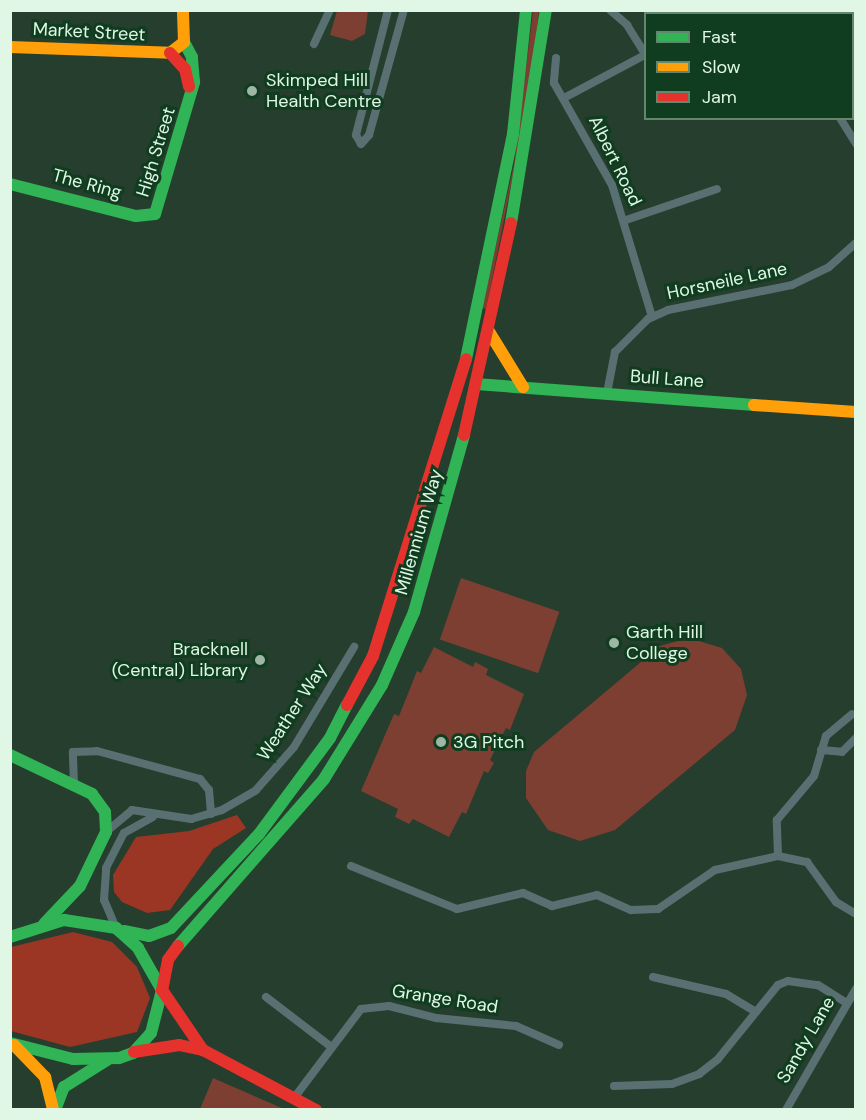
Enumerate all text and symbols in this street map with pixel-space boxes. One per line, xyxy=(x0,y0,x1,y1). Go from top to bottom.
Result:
legend xyxy=(644,12,854,120)
street label: Market Street xyxy=(32,18,146,46)
text: Fast xyxy=(702,25,737,49)
text: Slow xyxy=(702,55,741,79)
place label: Skimped Hill Health Centre xyxy=(266,70,382,112)
marker: Skimped Hill Health Centre xyxy=(243,82,261,100)
text: Jam xyxy=(702,85,737,109)
street label: High Street xyxy=(132,104,180,200)
street label: Albert Road xyxy=(584,112,646,210)
street label: The Ring xyxy=(50,164,124,204)
street label: Horsneile Lane xyxy=(665,258,789,304)
street label: Bull Lane xyxy=(629,366,705,392)
street label: Millennium Way xyxy=(391,467,447,597)
place label: Garth Hill College xyxy=(626,622,703,664)
marker: Garth Hill College xyxy=(607,636,621,650)
place label: Bracknell (Central) Library xyxy=(112,639,248,682)
marker: Bracknell (Central) Library xyxy=(253,653,267,667)
street label: Weather Way xyxy=(253,659,331,765)
place label: 3G Pitch xyxy=(453,731,524,753)
marker: 3G Pitch xyxy=(434,735,448,749)
street label: Grange Road xyxy=(390,980,500,1018)
street label: Sandy Lane xyxy=(773,993,839,1087)

